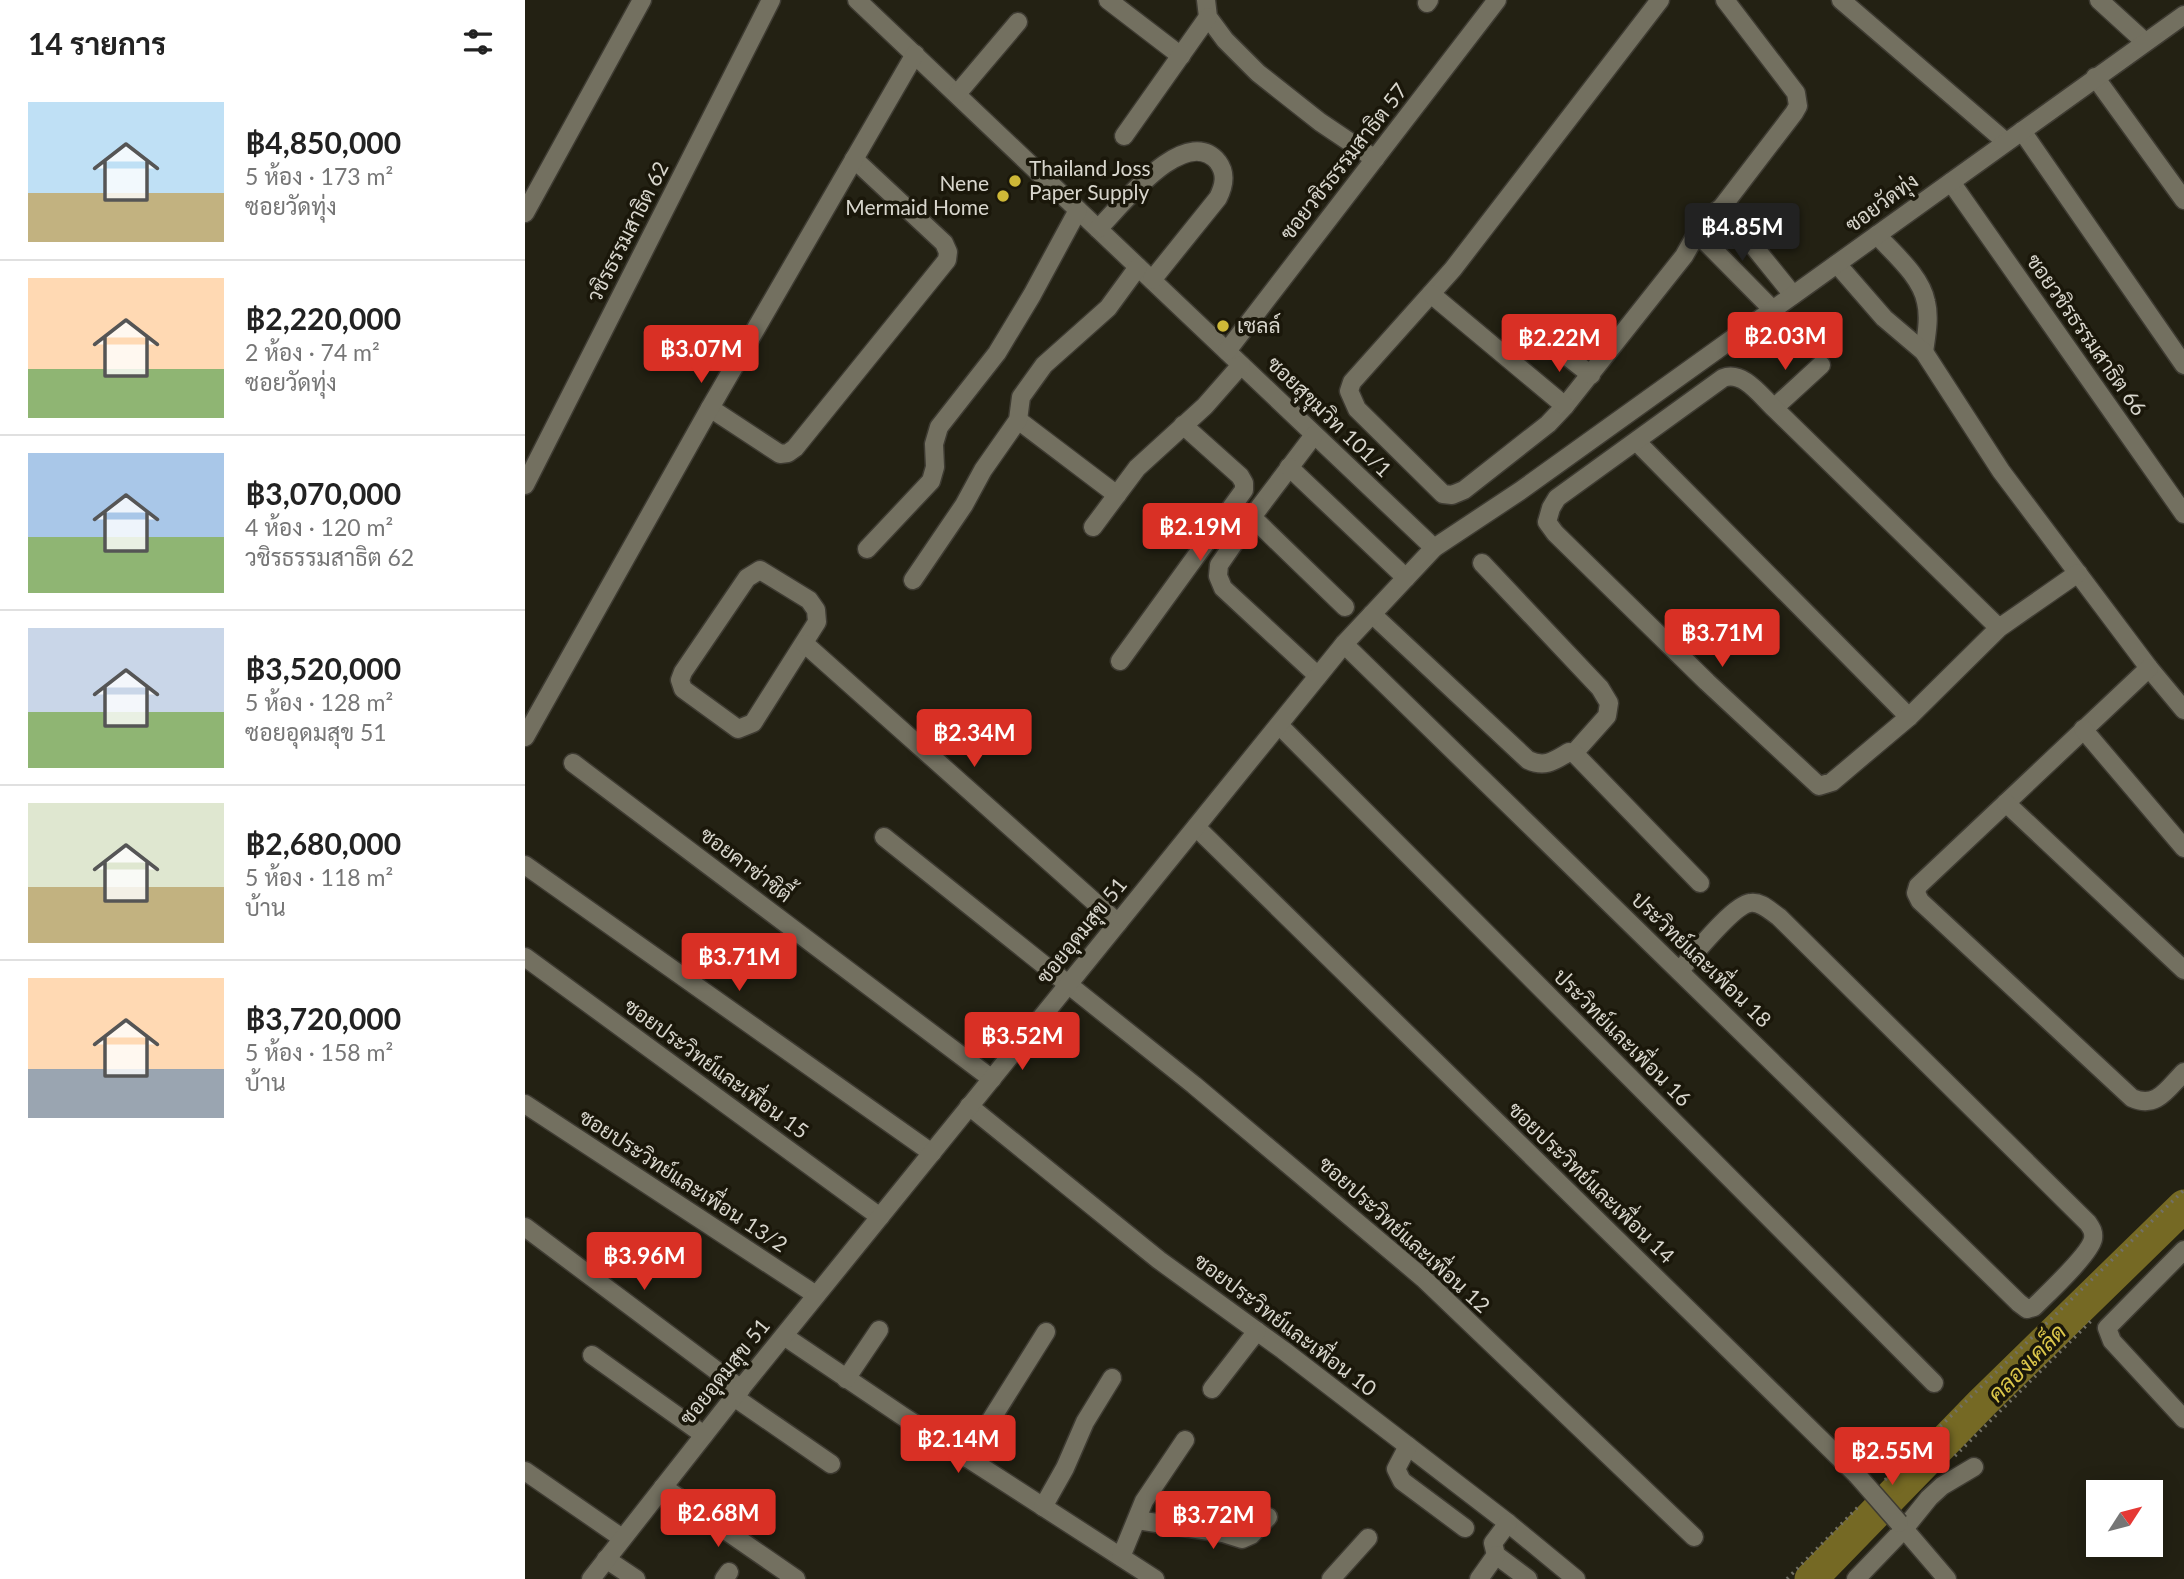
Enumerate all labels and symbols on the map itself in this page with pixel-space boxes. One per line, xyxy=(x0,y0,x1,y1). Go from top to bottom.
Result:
street label: ซอยวชิรธรรมสาธิต 57 xyxy=(1274,78,1412,244)
place label: Thailand Joss Paper Supply xyxy=(1029,155,1151,204)
street label: วชิรธรรมสาธิต 62 xyxy=(580,157,673,306)
street label: ซอยวัดทุ่ง xyxy=(1840,167,1924,239)
place label: Nene Mermaid Home xyxy=(845,170,989,219)
marker: Thailand Joss Paper Supply xyxy=(1007,173,1023,189)
marker: Nene Mermaid Home xyxy=(995,188,1011,204)
pin: ฿4.85M xyxy=(1685,204,1799,263)
street label: ซอยวชิรธรรมสาธิต 66 xyxy=(2022,248,2152,420)
place label: เชลล์ xyxy=(1237,312,1281,337)
pin: ฿2.03M xyxy=(1728,312,1842,372)
pin: ฿2.22M xyxy=(1502,314,1616,374)
marker: เชลล์ xyxy=(1215,318,1231,334)
pin: ฿3.07M xyxy=(644,326,758,385)
street label: ซอยสุขุมวิท 101/1 xyxy=(1261,350,1397,484)
pin: ฿2.19M xyxy=(1143,504,1257,563)
pin: ฿3.71M xyxy=(1665,610,1779,669)
pin: ฿2.34M xyxy=(917,710,1031,769)
street label: ซอยคาซ่าซิตี้ xyxy=(696,816,802,907)
street label: ซอยอุดมสุข 51 xyxy=(1030,872,1134,990)
street label: ประวิทย์และเพื่อน 18 xyxy=(1627,882,1781,1032)
pin: ฿3.71M xyxy=(682,934,796,993)
street label: ประวิทย์และเพื่อน 16 xyxy=(1549,959,1701,1111)
street label: ซอยประวิทย์และเพื่อน 15 xyxy=(620,988,817,1143)
pin: ฿3.52M xyxy=(965,1012,1079,1072)
street label: ซอยประวิทย์และเพื่อน 14 xyxy=(1504,1092,1685,1268)
street label: ซอยประวิทย์และเพื่อน 13/2 xyxy=(575,1098,796,1256)
street label: ซอยประวิทย์และเพื่อน 12 xyxy=(1314,1146,1500,1317)
pin: ฿3.96M xyxy=(587,1232,701,1292)
street label: ซอยประวิทย์และเพื่อน 10 xyxy=(1190,1242,1386,1400)
street label: ซอยอุดมสุข 51 xyxy=(673,1313,777,1431)
water label: คลองเคล็ด xyxy=(1980,1316,2071,1407)
pin: ฿2.14M xyxy=(901,1416,1015,1475)
pin: ฿2.55M xyxy=(1835,1428,1949,1487)
north arrow xyxy=(2086,1480,2163,1558)
pin: ฿2.68M xyxy=(661,1490,775,1549)
pin: ฿3.72M xyxy=(1156,1492,1270,1551)

